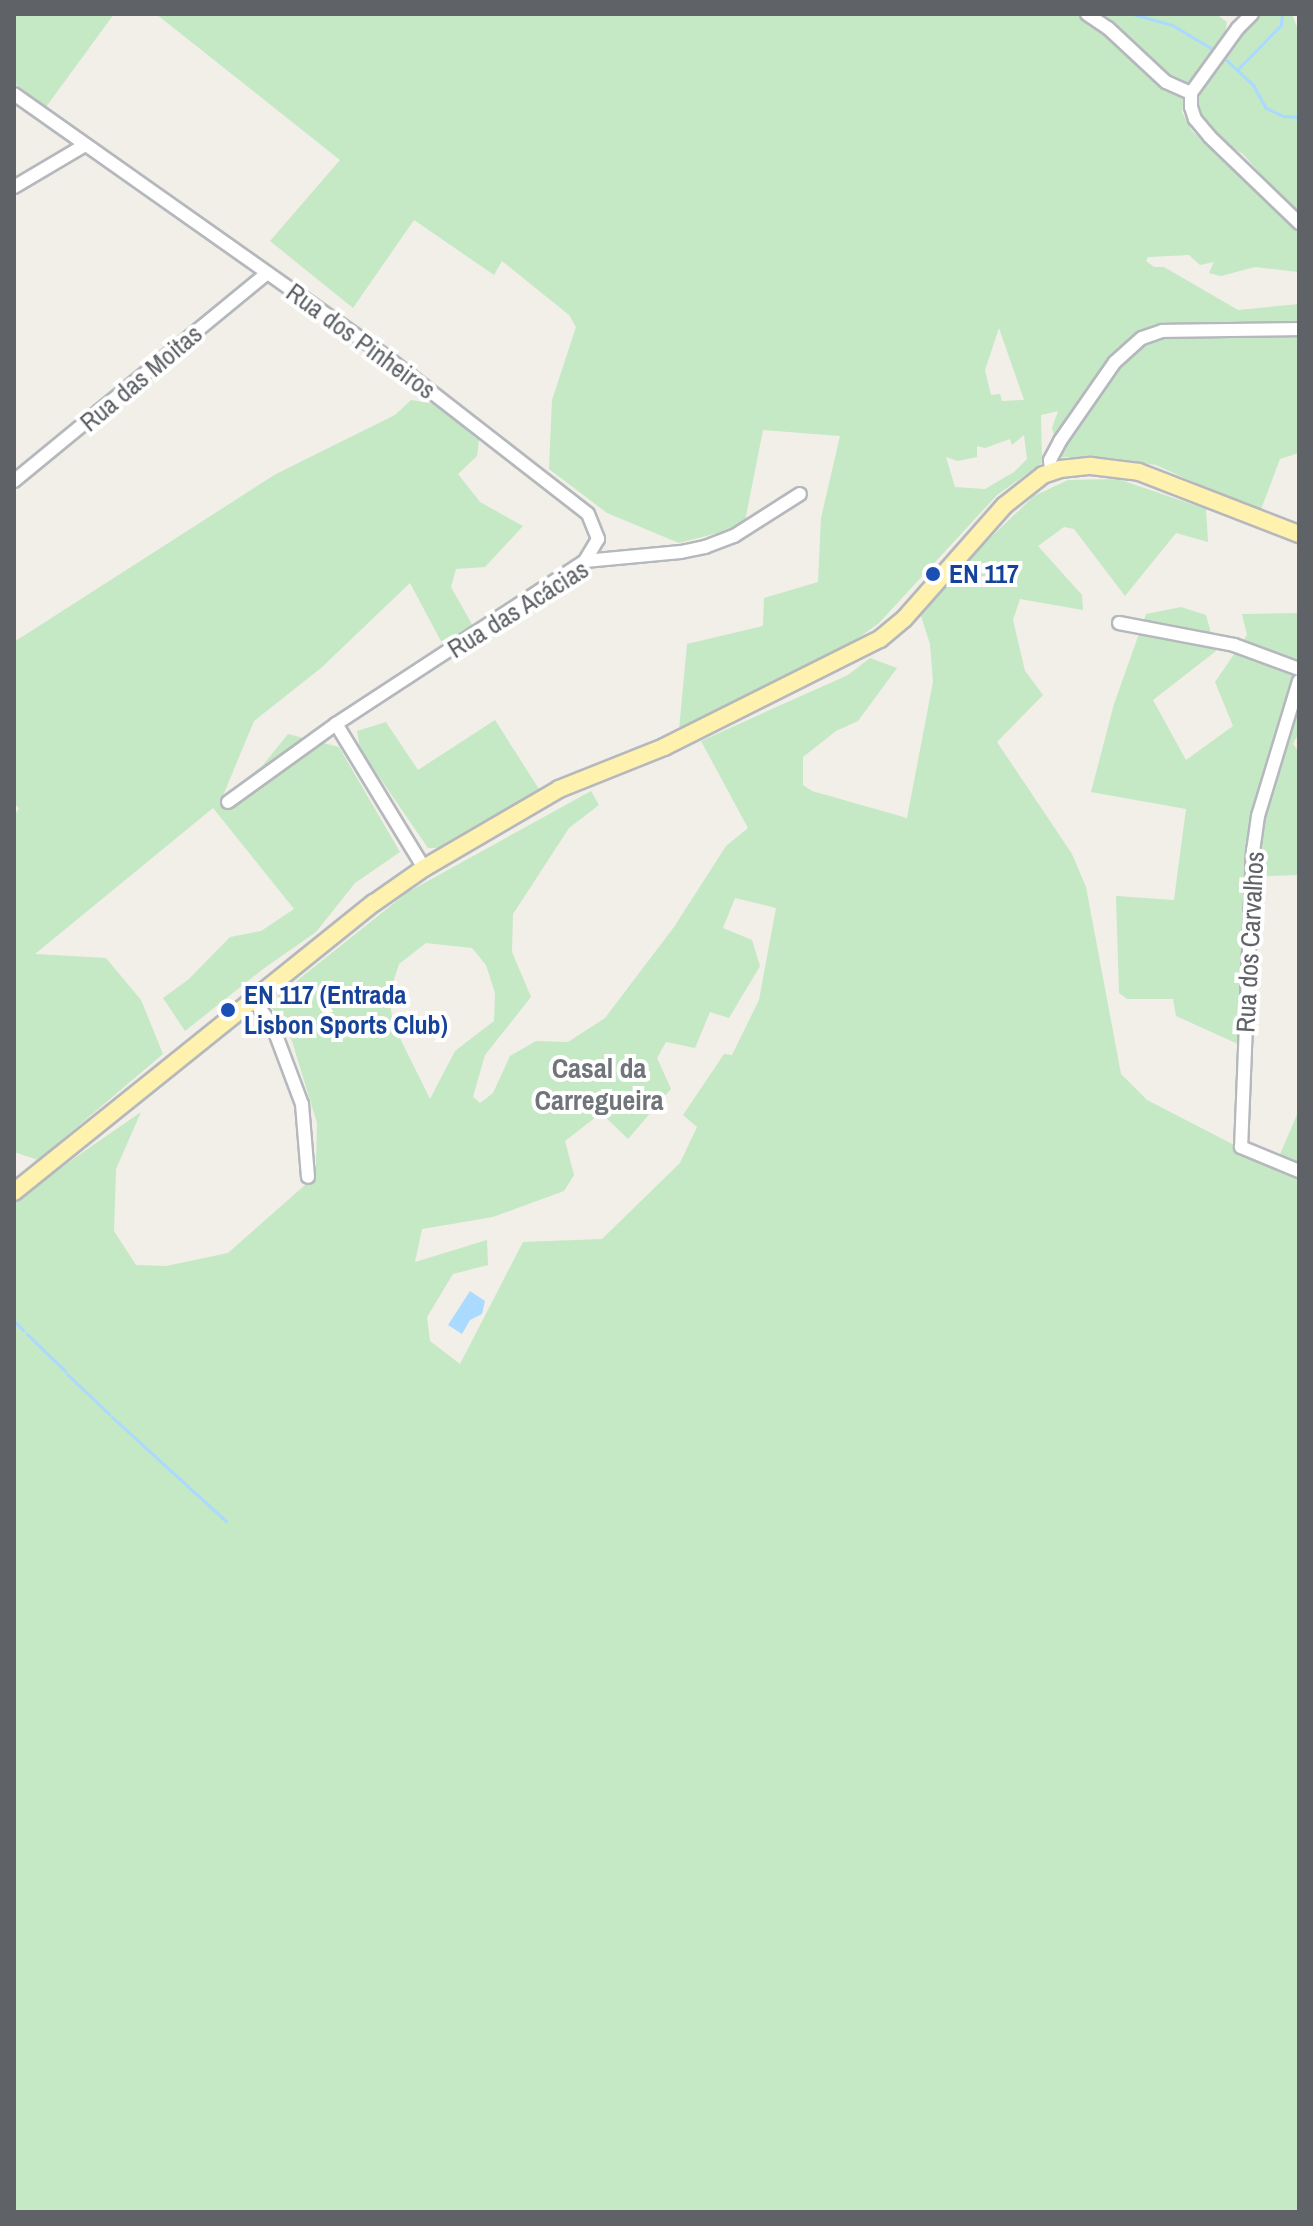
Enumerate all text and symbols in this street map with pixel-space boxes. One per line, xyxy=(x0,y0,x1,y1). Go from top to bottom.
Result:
street label: Rua dos Pinheiros xyxy=(280,276,442,406)
street label: Rua das Moitas xyxy=(74,318,208,438)
street label: Rua das Acácias xyxy=(441,553,595,665)
place label: EN 117 xyxy=(949,558,1019,590)
marker: EN 117 xyxy=(924,565,942,583)
street label: Rua dos Carvalhos xyxy=(1230,851,1270,1033)
place label: EN 117 (Entrada Lisbon Sports Club) xyxy=(244,979,448,1040)
marker: EN 117 (Entrada Lisbon Sports Club) xyxy=(219,1001,237,1019)
district label: Casal da Carregueira xyxy=(535,1051,663,1117)

